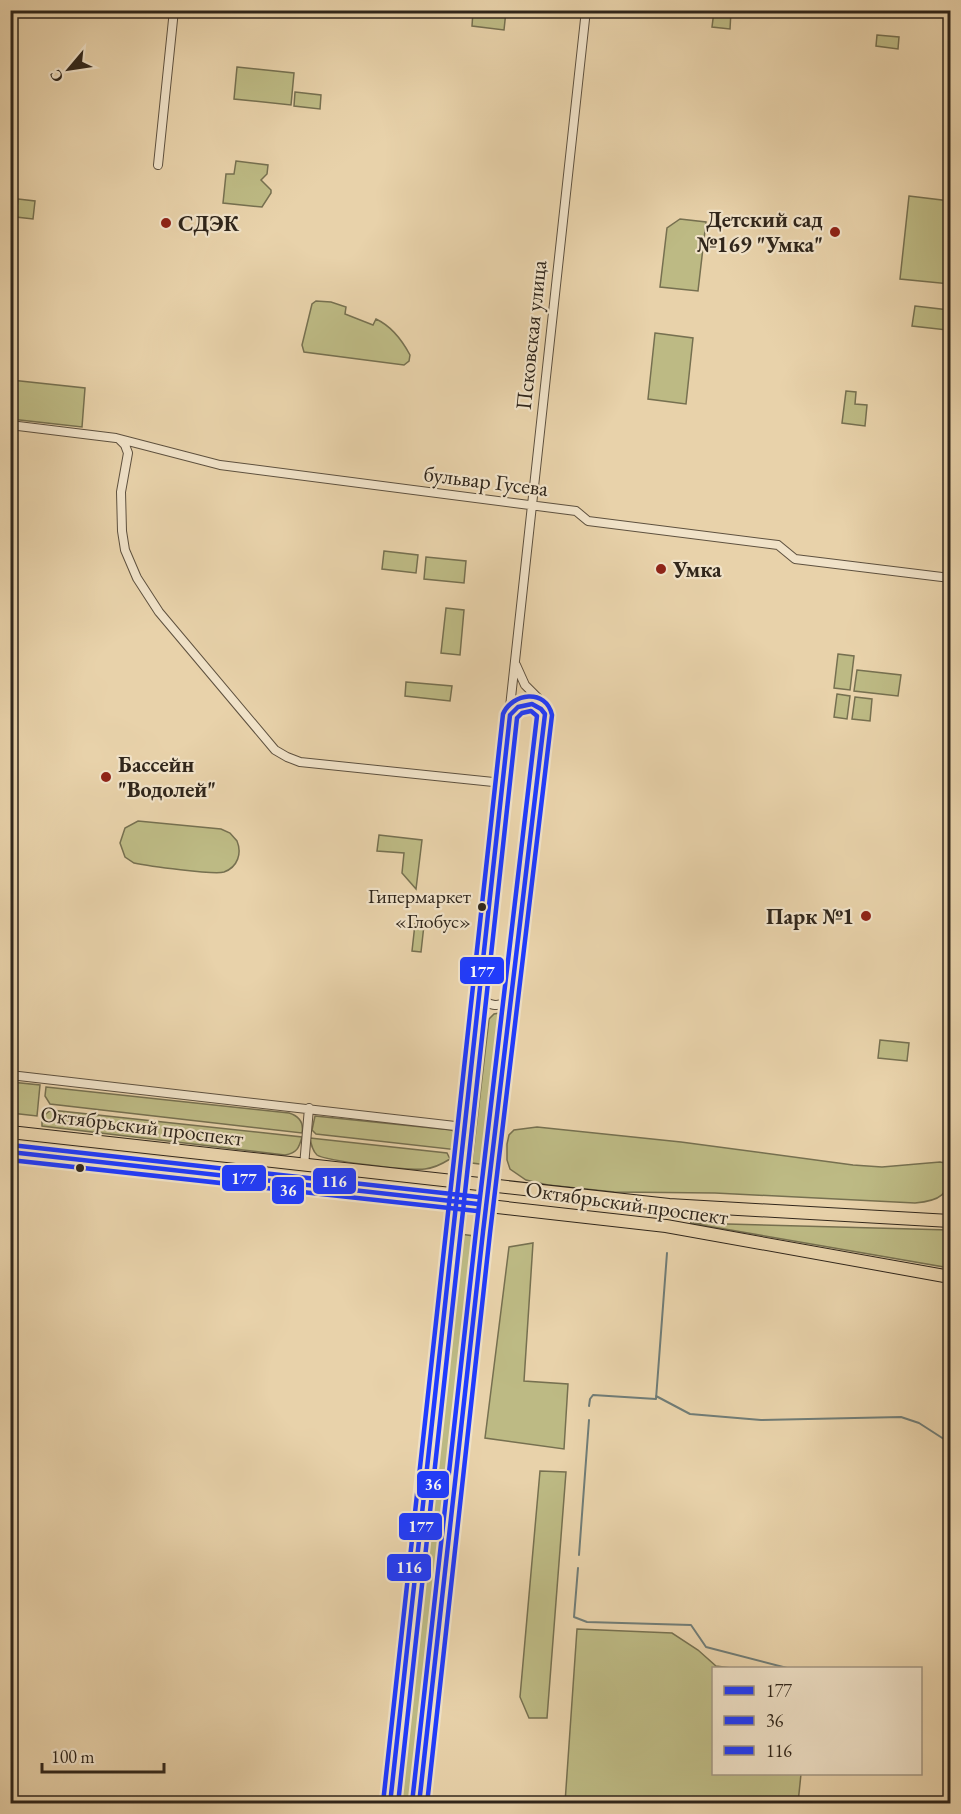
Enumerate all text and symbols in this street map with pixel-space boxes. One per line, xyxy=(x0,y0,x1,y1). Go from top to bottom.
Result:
north arrow xyxy=(39,39,99,99)
text: С xyxy=(44,66,68,86)
place label: Детский сад №169 "Умка" xyxy=(697,205,823,259)
place label: СДЭК xyxy=(178,209,240,238)
marker: СДЭК xyxy=(159,216,173,230)
marker: Детский сад №169 "Умка" xyxy=(828,225,842,239)
street label: Псковская улица xyxy=(509,259,553,411)
street label: бульвар Гусева xyxy=(422,459,550,503)
place label: Умка xyxy=(672,555,722,584)
marker: Умка xyxy=(654,562,668,576)
place label: Бассейн "Водолей" xyxy=(118,750,216,804)
marker: Бассейн "Водолей" xyxy=(99,770,113,784)
place label: Гипермаркет «Глобус» xyxy=(368,883,471,934)
marker: Гипермаркет «Глобус» xyxy=(476,901,488,913)
place label: Парк №1 xyxy=(766,902,854,931)
marker: Парк №1 xyxy=(859,909,873,923)
line badge: 177 xyxy=(459,956,505,985)
text: 177 xyxy=(469,961,495,982)
street label: Октябрьский проспект xyxy=(39,1099,245,1153)
unlabelled marker xyxy=(74,1162,86,1174)
line badge: 177 xyxy=(221,1164,267,1192)
line badge: 116 xyxy=(312,1167,357,1195)
text: 177 xyxy=(231,1168,257,1189)
text: 116 xyxy=(321,1171,347,1192)
street label: Октябрьский проспект xyxy=(524,1174,730,1232)
line badge: 36 xyxy=(271,1176,305,1205)
text: 36 xyxy=(280,1180,297,1201)
line badge: 36 xyxy=(416,1470,450,1499)
text: 36 xyxy=(425,1474,442,1495)
line badge: 177 xyxy=(398,1512,443,1541)
text: 177 xyxy=(408,1516,434,1537)
line badge: 116 xyxy=(386,1553,432,1582)
text: 116 xyxy=(396,1557,422,1578)
legend xyxy=(712,1667,922,1775)
text: 177 xyxy=(766,1679,792,1702)
text: 36 xyxy=(766,1709,784,1732)
scale bar xyxy=(42,1736,164,1774)
text: 116 xyxy=(766,1739,792,1762)
text: 100 m xyxy=(51,1745,95,1768)

